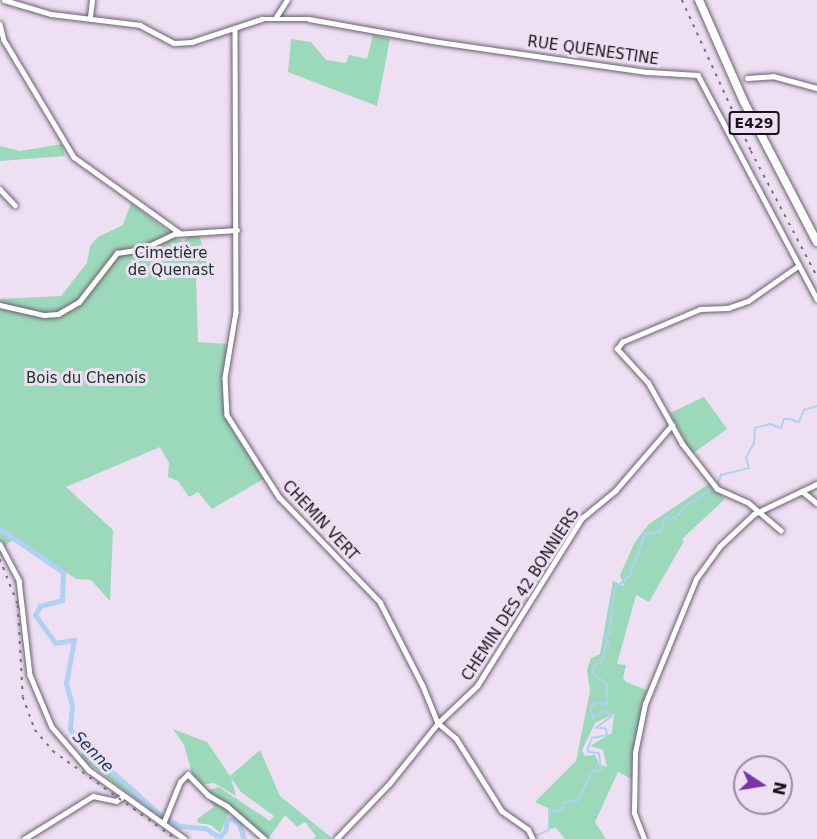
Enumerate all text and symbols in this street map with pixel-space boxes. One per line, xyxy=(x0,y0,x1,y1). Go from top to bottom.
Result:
street label: RUE QUENESTINE xyxy=(526,33,660,69)
road number: E429 xyxy=(728,112,780,134)
park label: Cimetière de Quenast xyxy=(128,244,214,279)
park label: Bois du Chenois xyxy=(26,370,146,388)
street label: CHEMIN VERT xyxy=(278,477,362,565)
street label: CHEMIN DES 42 BONNIERS xyxy=(458,505,584,685)
water label: Senne xyxy=(68,727,118,777)
north arrow xyxy=(733,755,793,815)
text: N xyxy=(768,780,790,797)

